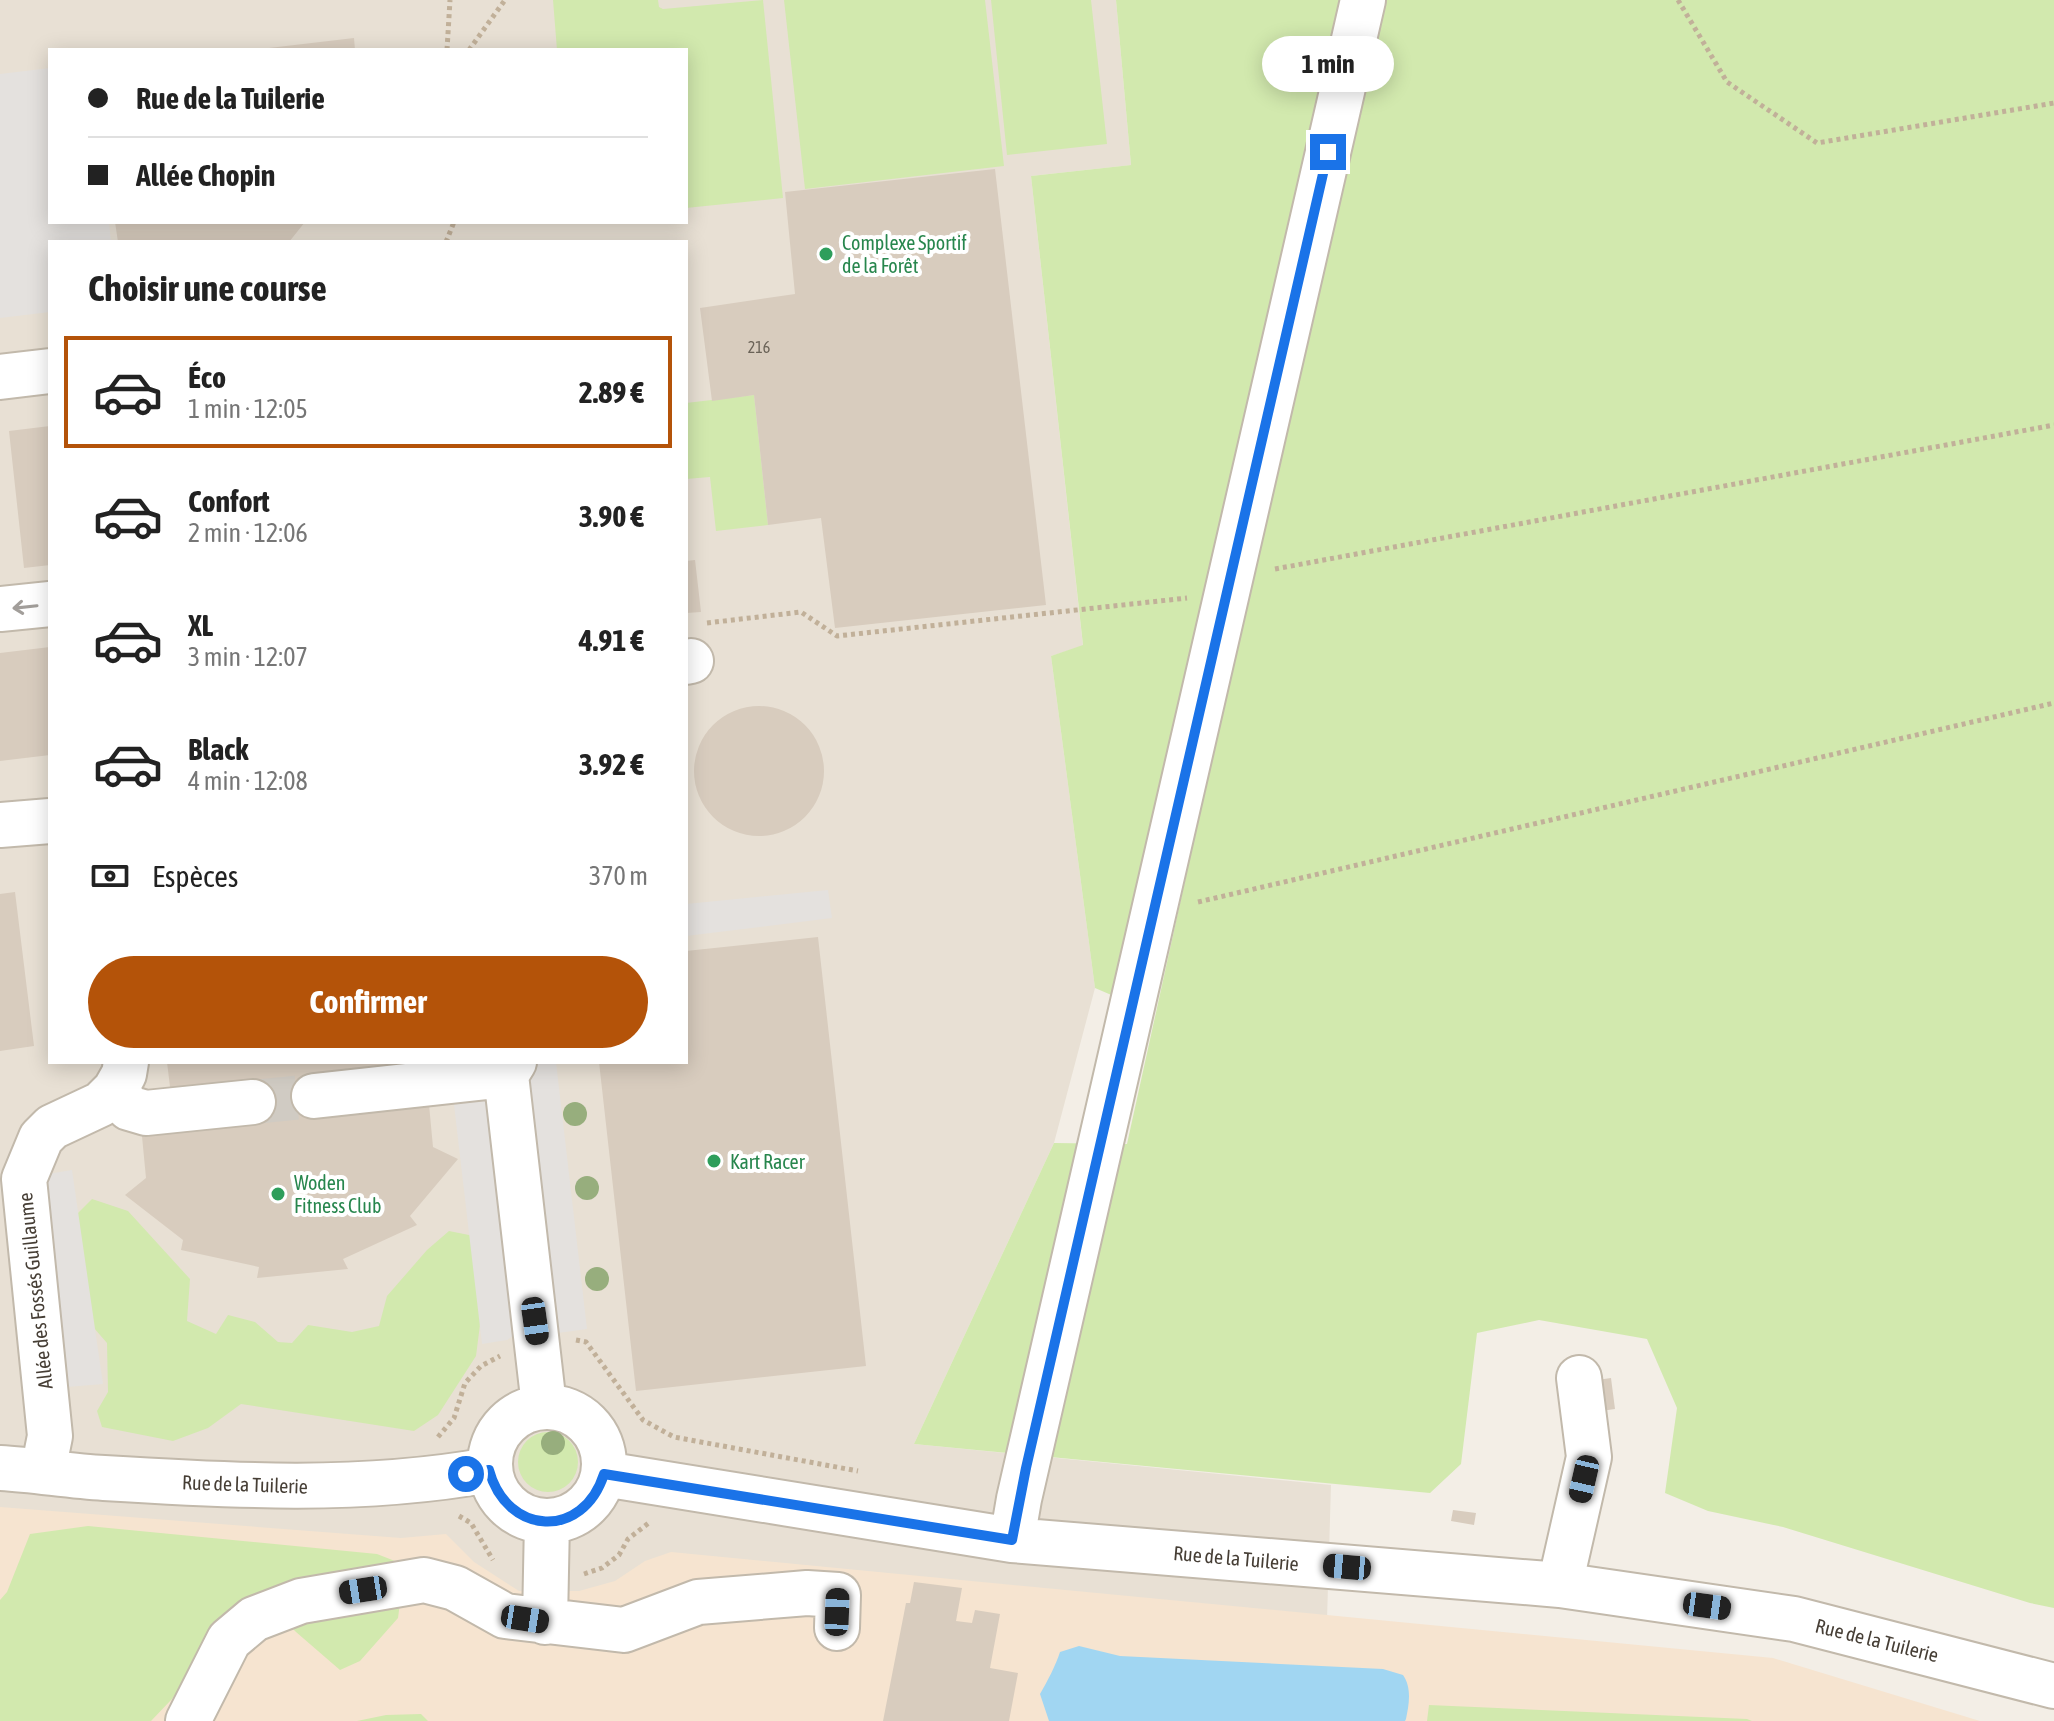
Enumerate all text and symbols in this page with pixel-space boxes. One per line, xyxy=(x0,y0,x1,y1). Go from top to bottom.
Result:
callout: 1 min xyxy=(1262,36,1394,92)
text: 1 min xyxy=(1301,49,1355,79)
text: Rue de la Tuilerie xyxy=(136,81,325,115)
route end xyxy=(1310,134,1346,170)
text: Allée Chopin xyxy=(136,158,275,192)
place label: Complexe Sportif de la Forêt xyxy=(842,231,967,277)
marker: Complexe Sportif de la Forêt xyxy=(817,245,835,263)
text: Choisir une course xyxy=(88,267,327,309)
house number: 216 xyxy=(748,338,770,356)
icon: car xyxy=(92,356,164,428)
text: Éco xyxy=(188,360,226,394)
text: 2.89 € xyxy=(579,375,644,409)
text: 1 min · 12:05 xyxy=(188,394,308,424)
icon: car xyxy=(92,480,164,552)
text: Confort xyxy=(188,484,270,518)
text: 3.90 € xyxy=(579,499,644,533)
text: 2 min · 12:06 xyxy=(188,518,308,548)
one-way arrow xyxy=(12,599,39,614)
icon: car xyxy=(92,604,164,676)
text: XL xyxy=(188,608,213,642)
text: 4.91 € xyxy=(579,623,644,657)
text: 3 min · 12:07 xyxy=(188,642,308,672)
icon: car xyxy=(92,728,164,800)
text: Black xyxy=(188,732,248,766)
text: 3.92 € xyxy=(579,747,644,781)
text: 4 min · 12:08 xyxy=(188,766,308,796)
icon: cash xyxy=(88,854,132,898)
text: Espèces xyxy=(152,859,238,893)
text: 370 m xyxy=(589,861,648,891)
button: Confirmer xyxy=(88,956,648,1048)
place label: Kart Racer xyxy=(730,1150,806,1173)
marker: Kart Racer xyxy=(705,1152,723,1170)
place label: Woden Fitness Club xyxy=(294,1171,382,1217)
marker: Woden Fitness Club xyxy=(269,1185,287,1203)
street label: Allée des Fossés Guillaume xyxy=(13,1192,57,1390)
car xyxy=(520,1296,550,1346)
car xyxy=(1567,1453,1601,1505)
route start xyxy=(448,1456,484,1492)
street label: Rue de la Tuilerie xyxy=(182,1470,308,1498)
street label: Rue de la Tuilerie xyxy=(1172,1541,1300,1575)
car xyxy=(1322,1553,1372,1581)
car xyxy=(337,1574,389,1606)
car xyxy=(824,1588,850,1636)
car xyxy=(1682,1591,1732,1621)
car xyxy=(499,1603,551,1635)
street label: Rue de la Tuilerie xyxy=(1813,1614,1941,1666)

